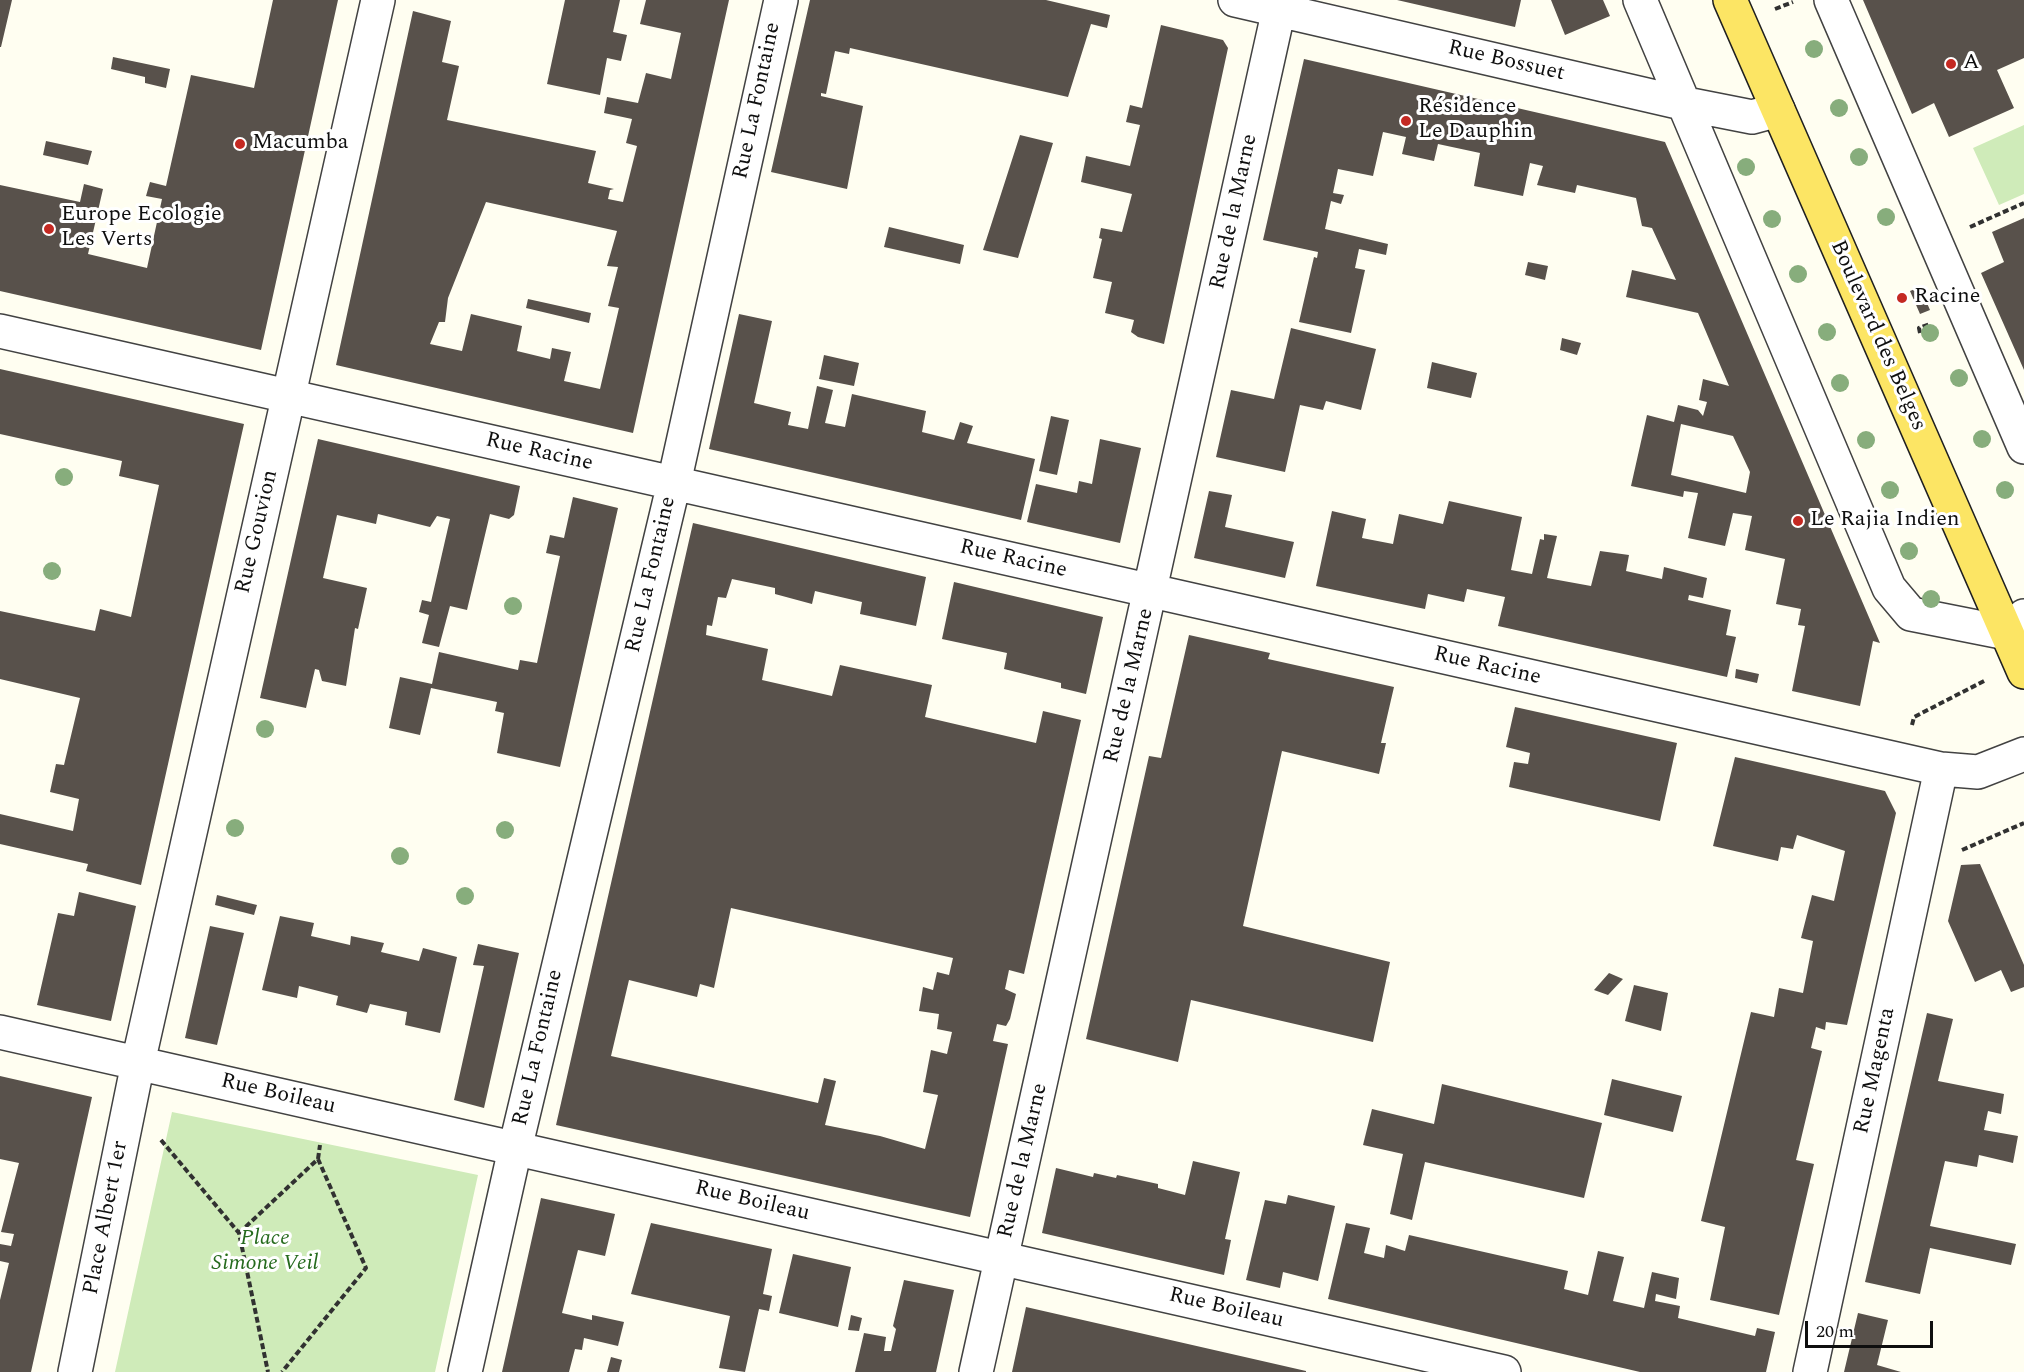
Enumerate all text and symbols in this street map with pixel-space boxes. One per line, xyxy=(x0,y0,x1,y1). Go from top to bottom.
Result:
street label: Rue La Fontaine xyxy=(728,20,788,182)
street label: Rue Bossuet xyxy=(1445,36,1567,88)
place label: A xyxy=(1963,51,1979,77)
marker: A xyxy=(1944,57,1958,71)
place label: Résidence Le Dauphin xyxy=(1418,95,1533,146)
marker: Résidence Le Dauphin xyxy=(1399,114,1413,128)
place label: Macumba xyxy=(252,131,349,157)
street label: Rue de la Marne xyxy=(1206,132,1264,292)
marker: Macumba xyxy=(233,137,247,151)
place label: Europe Ecologie Les Verts xyxy=(61,203,222,254)
marker: Europe Ecologie Les Verts xyxy=(42,222,56,236)
street label: Boulevard des Belges xyxy=(1823,237,1931,435)
place label: Racine xyxy=(1914,285,1980,311)
marker: Racine xyxy=(1895,291,1909,305)
street label: Rue Racine xyxy=(483,428,595,478)
street label: Rue Gouvion xyxy=(231,468,285,596)
street label: Rue La Fontaine xyxy=(621,494,683,656)
place label: Le Rajia Indien xyxy=(1810,508,1960,534)
marker: Le Rajia Indien xyxy=(1791,514,1805,528)
street label: Rue Racine xyxy=(957,535,1069,585)
street label: Rue de la Marne xyxy=(1099,606,1161,766)
street label: Rue Racine xyxy=(1431,642,1543,692)
street label: Rue La Fontaine xyxy=(508,967,570,1129)
street label: Rue Magenta xyxy=(1850,1005,1902,1137)
street label: Rue Boileau xyxy=(218,1069,338,1121)
street label: Rue de la Marne xyxy=(993,1081,1055,1241)
street label: Place Albert 1er xyxy=(79,1139,135,1297)
street label: Rue Boileau xyxy=(692,1176,812,1228)
park label: Place Simone Veil xyxy=(212,1227,318,1278)
street label: Rue Boileau xyxy=(1166,1283,1286,1335)
scale bar xyxy=(1808,1309,1936,1347)
text: 20 m xyxy=(1816,1318,1854,1345)

